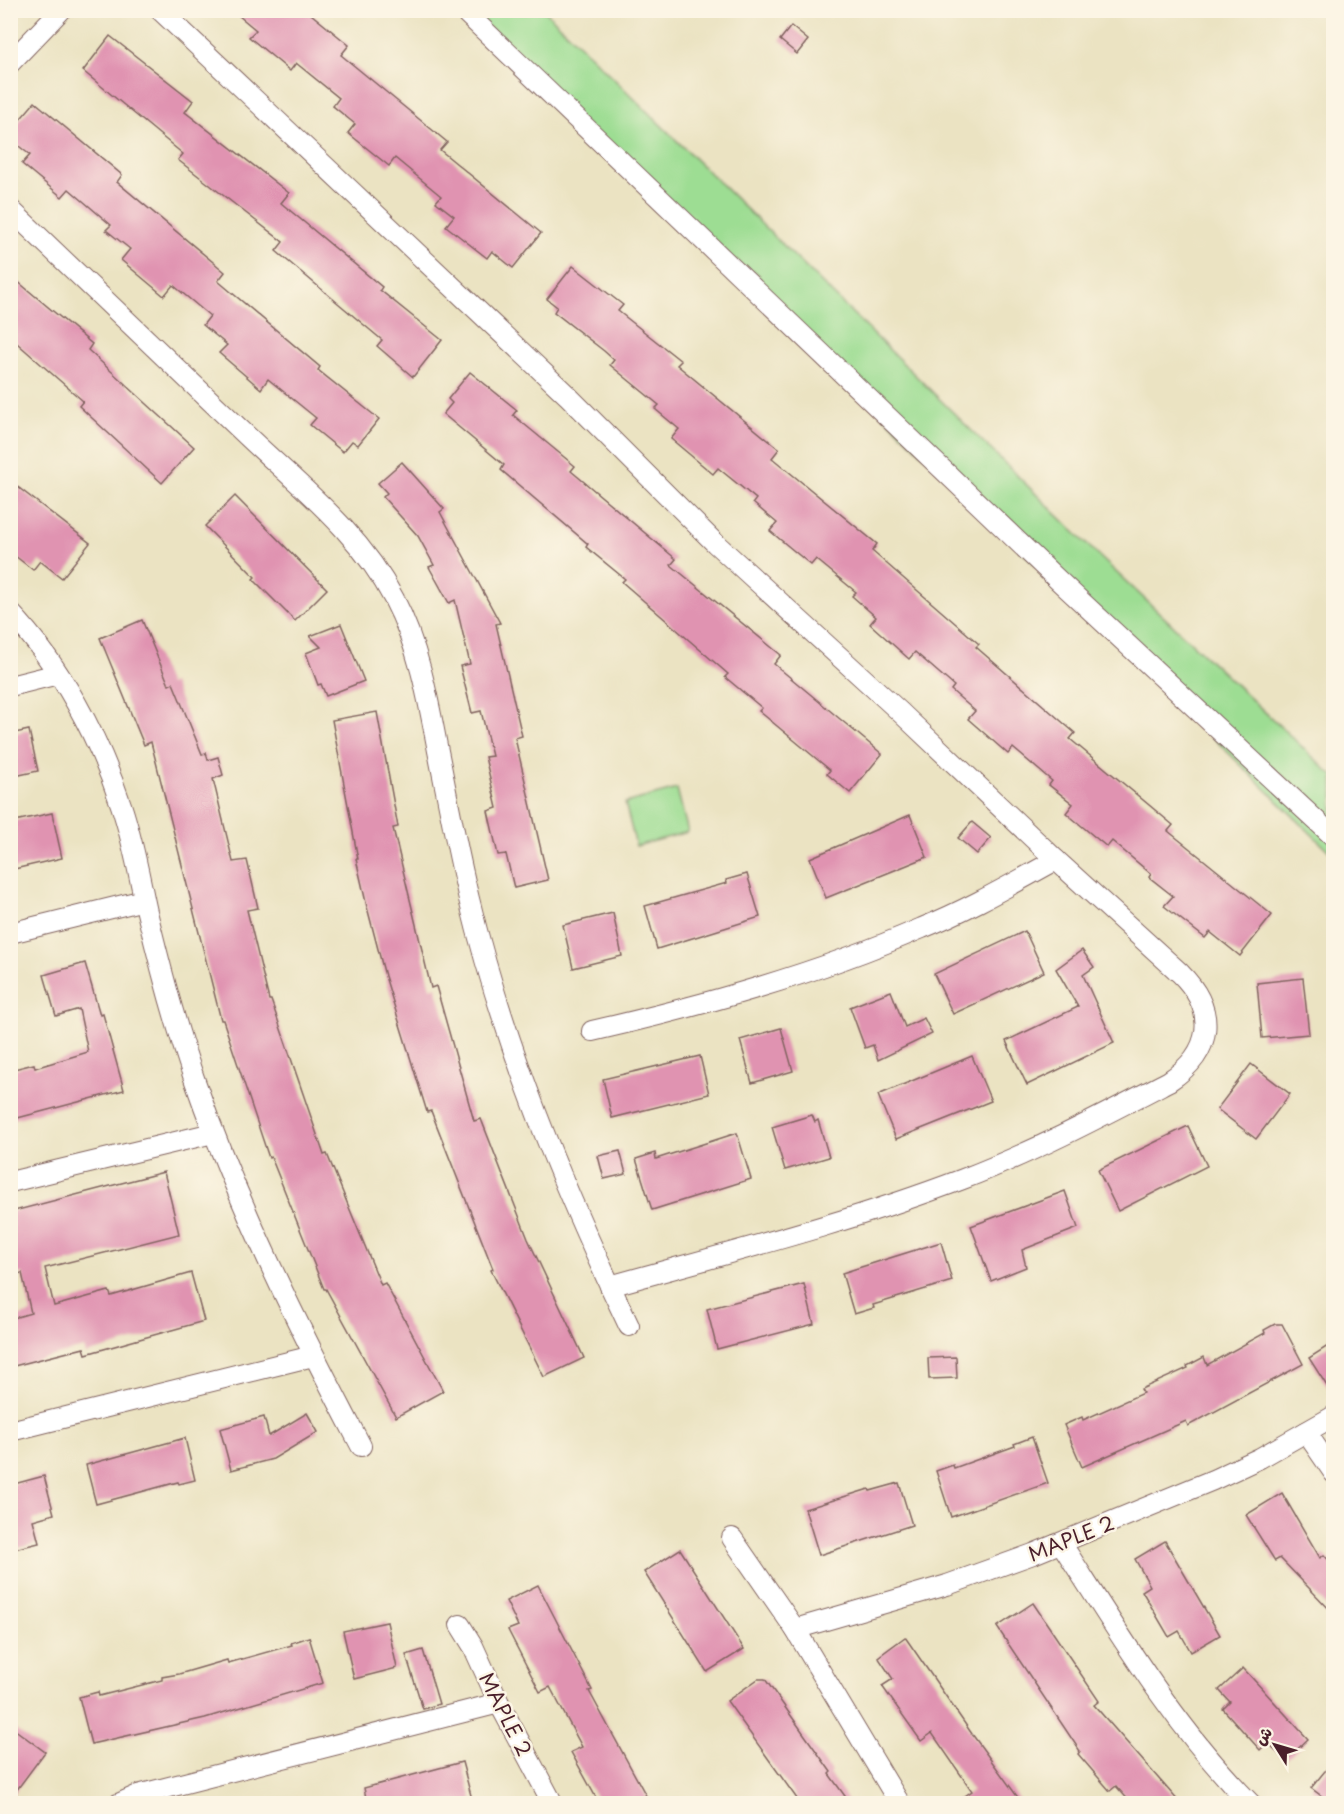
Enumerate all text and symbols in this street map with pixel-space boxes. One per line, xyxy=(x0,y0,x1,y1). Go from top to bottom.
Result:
street label: MAPLE 2 xyxy=(1023,1507,1119,1569)
street label: MAPLE 2 xyxy=(472,1667,540,1761)
north arrow xyxy=(1245,1715,1305,1775)
text: ش xyxy=(1247,1721,1277,1750)

